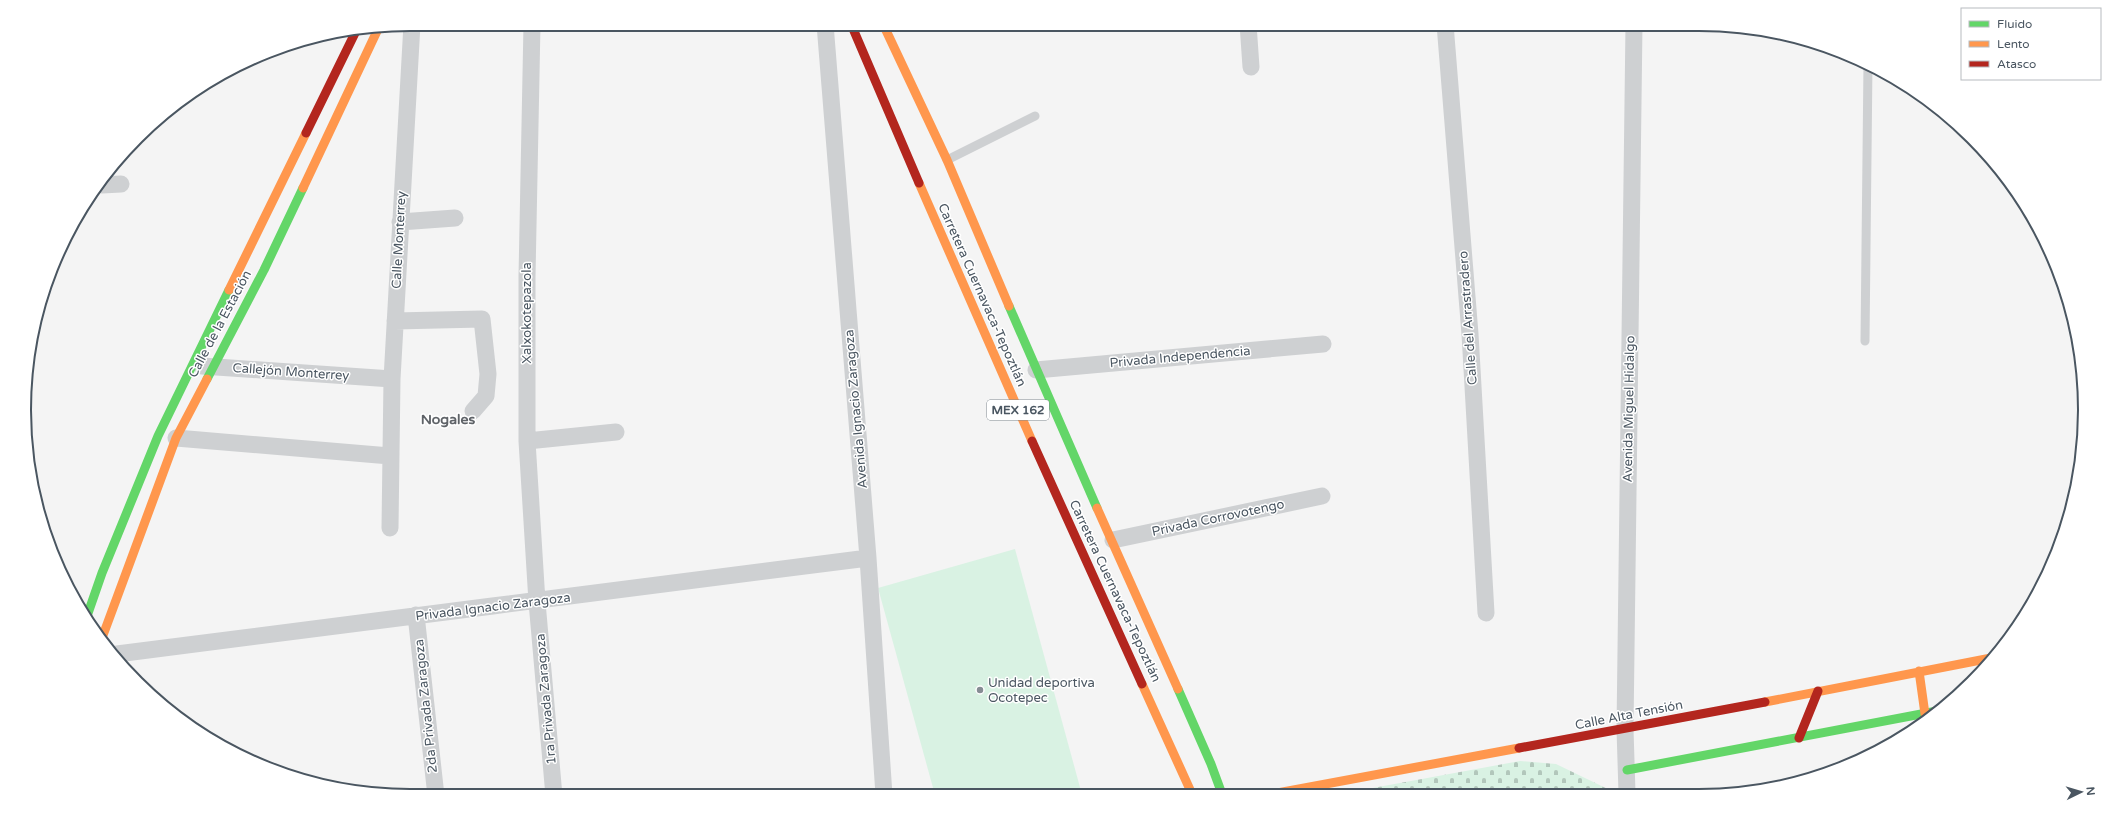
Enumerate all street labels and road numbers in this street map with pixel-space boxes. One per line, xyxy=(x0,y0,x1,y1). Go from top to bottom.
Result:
street label: Calle Monterrey xyxy=(388,191,410,289)
street label: Carretera Cuernavaca-Tepoztlán xyxy=(934,201,1030,389)
street label: Calle del Arrastradero xyxy=(1455,250,1481,386)
street label: Xalxokotepazola xyxy=(519,262,535,364)
street label: Calle de la Estación xyxy=(185,268,255,380)
street label: Avenida Ignacio Zaragoza xyxy=(841,329,871,489)
street label: Avenida Miguel Hidalgo xyxy=(1620,335,1638,483)
street label: Privada Independencia xyxy=(1109,343,1251,371)
street label: Callejón Monterrey xyxy=(232,360,350,384)
road number: MEX 162 xyxy=(987,400,1049,420)
street label: Privada Corrovotengo xyxy=(1150,496,1286,540)
street label: Carretera Cuernavaca-Tepoztlán xyxy=(1066,497,1164,685)
street label: Privada Ignacio Zaragoza xyxy=(415,590,571,624)
street label: 1ra Privada Zaragoza xyxy=(532,633,560,765)
street label: 2da Privada Zaragoza xyxy=(411,638,441,774)
street label: Calle Alta Tensión xyxy=(1574,697,1684,733)

